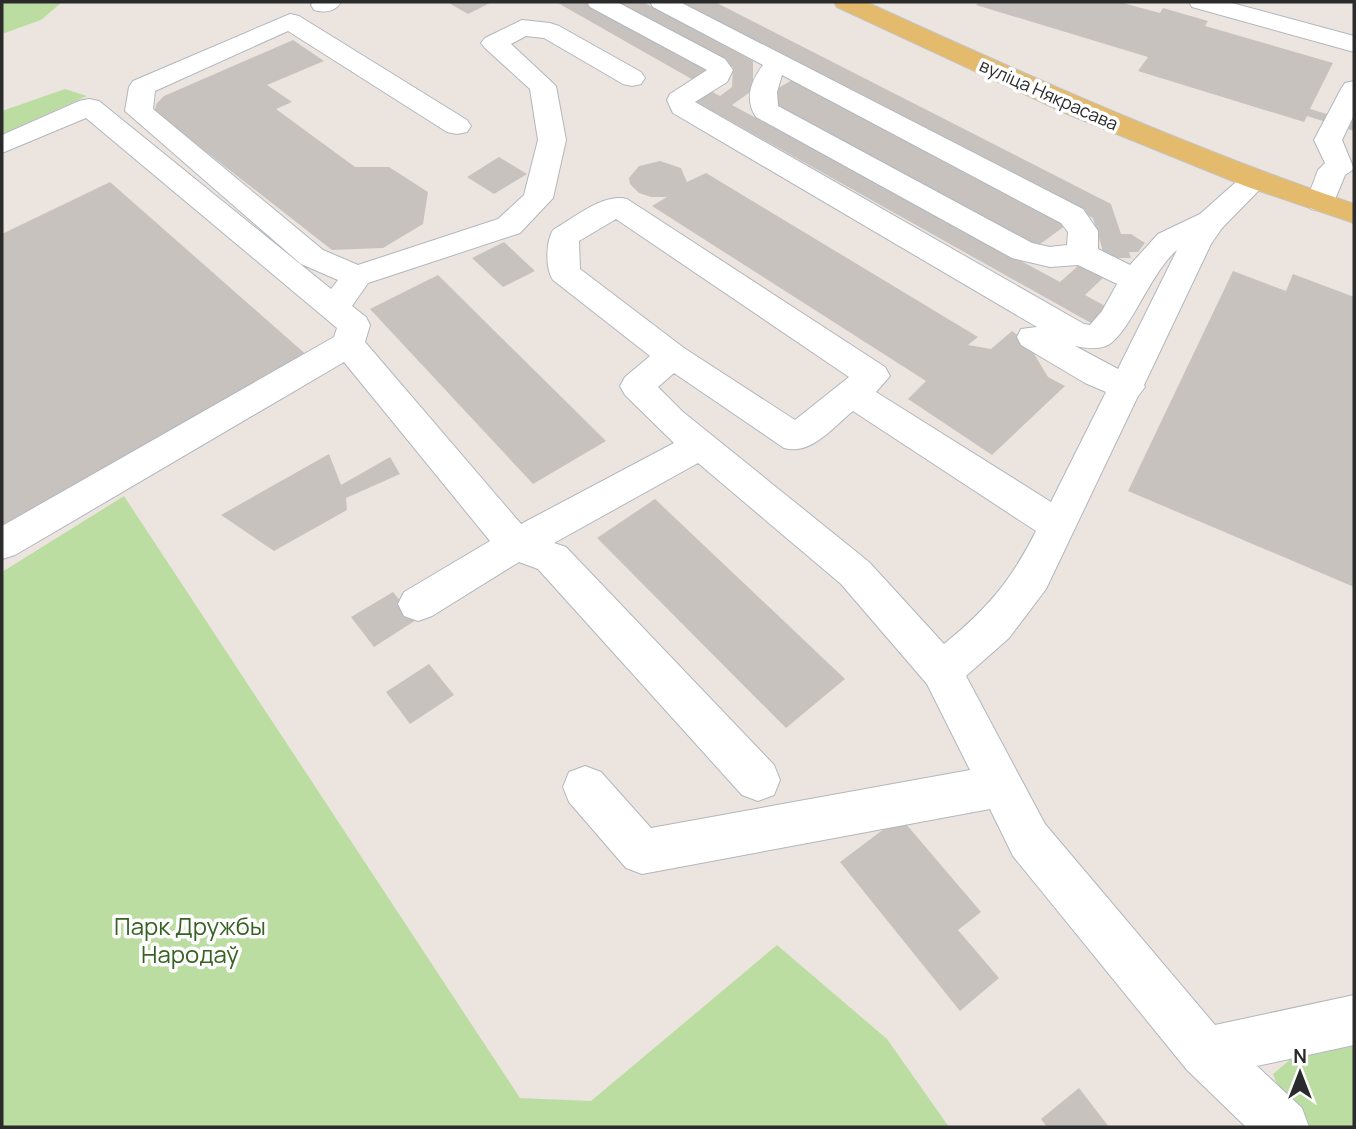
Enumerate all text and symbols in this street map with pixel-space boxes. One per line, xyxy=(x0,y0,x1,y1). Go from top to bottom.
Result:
street label: вуліца Някрасава xyxy=(976,53,1122,135)
park label: Парк Дружбы Народаў xyxy=(114,909,266,970)
north arrow xyxy=(1265,1038,1335,1108)
text: N xyxy=(1293,1043,1307,1069)

